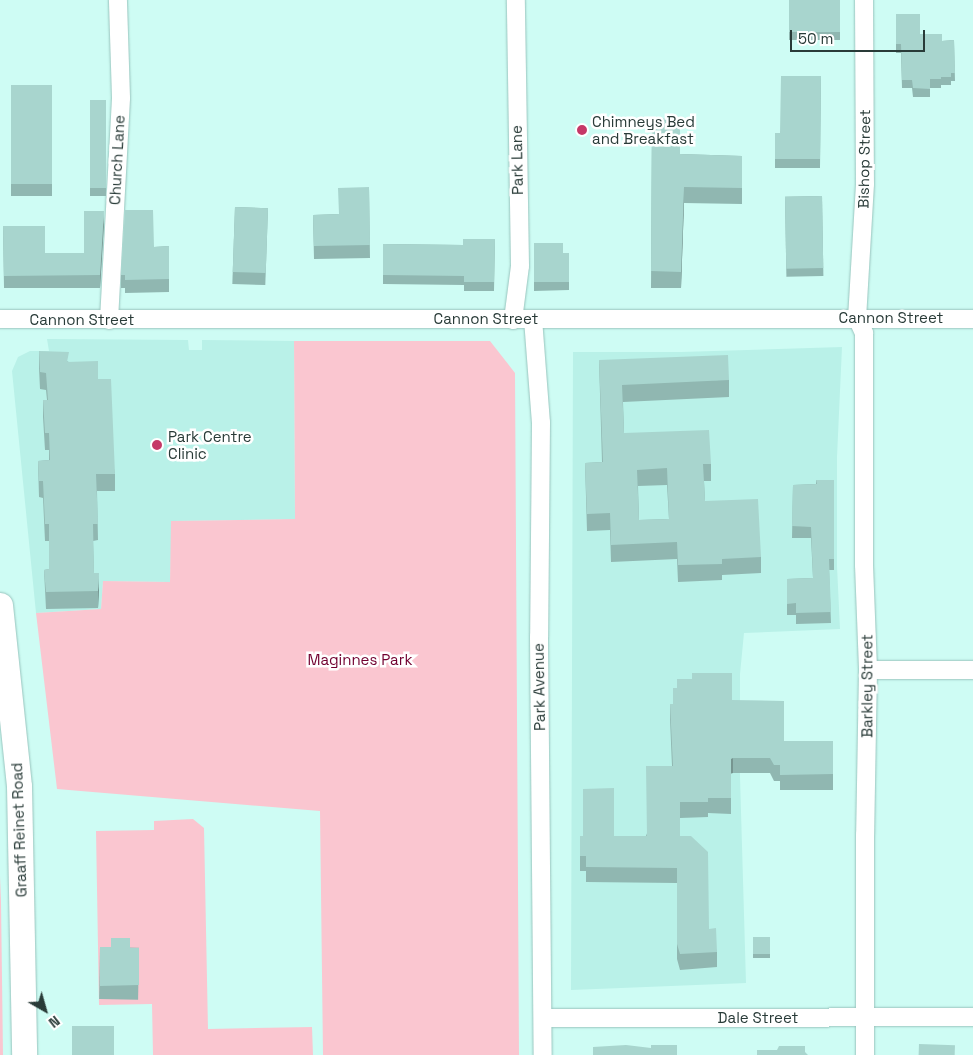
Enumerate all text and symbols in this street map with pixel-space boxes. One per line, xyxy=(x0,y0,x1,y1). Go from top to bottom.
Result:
scale bar xyxy=(793,20,928,52)
text: 50 m xyxy=(798,29,833,48)
street label: Bishop Street xyxy=(854,109,874,209)
place label: Chimneys Bed and Breakfast xyxy=(592,112,695,147)
street label: Church Lane xyxy=(106,115,128,205)
marker: Chimneys Bed and Breakfast xyxy=(576,124,588,136)
street label: Park Lane xyxy=(507,125,527,195)
street label: Cannon Street xyxy=(839,309,943,327)
street label: Cannon Street xyxy=(434,310,538,328)
street label: Cannon Street xyxy=(30,311,134,329)
place label: Park Centre Clinic xyxy=(168,427,252,462)
marker: Park Centre Clinic xyxy=(150,438,164,452)
street label: Barkley Street xyxy=(858,634,876,738)
street label: Park Avenue xyxy=(529,643,549,731)
park label: Maginnes Park xyxy=(308,651,412,669)
street label: Graaff Reinet Road xyxy=(8,762,30,898)
north arrow xyxy=(20,985,70,1035)
street label: Dale Street xyxy=(718,1009,798,1027)
text: N xyxy=(45,1012,63,1032)

